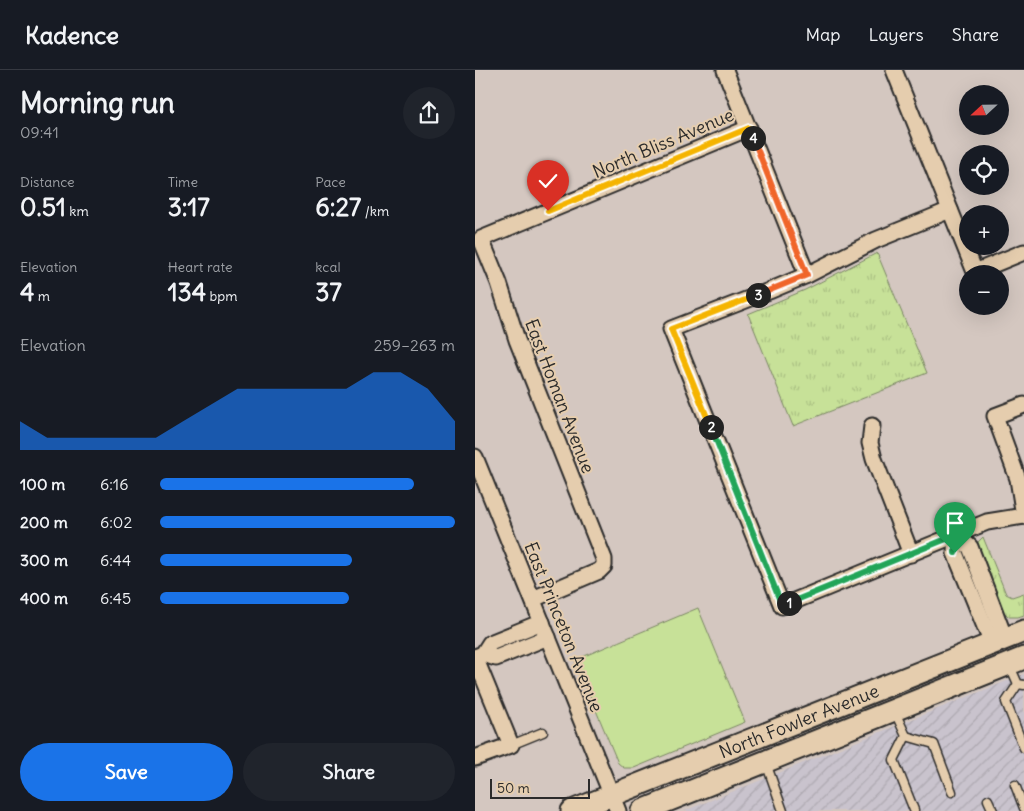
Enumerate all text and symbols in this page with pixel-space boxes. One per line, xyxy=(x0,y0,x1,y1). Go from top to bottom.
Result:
text: Kadence xyxy=(25,20,119,50)
text: Map xyxy=(805,23,840,46)
text: Layers xyxy=(868,23,924,46)
text: Share xyxy=(952,23,999,46)
text: Morning run xyxy=(20,85,175,121)
north arrow xyxy=(959,85,1009,135)
map controls xyxy=(959,85,1009,315)
button: share xyxy=(403,87,455,139)
street label: North Bliss Avenue xyxy=(589,103,737,183)
text: 09:41 xyxy=(20,122,59,142)
pin: 4 xyxy=(741,126,765,150)
text: 4 xyxy=(749,129,758,147)
button: locate xyxy=(959,145,1009,195)
pin xyxy=(527,160,569,211)
icon: check xyxy=(534,167,562,195)
text: Distance xyxy=(20,173,75,191)
text: Time xyxy=(168,173,198,191)
text: Pace xyxy=(315,173,346,191)
text: 0.51 xyxy=(20,191,66,223)
text: 3:17 xyxy=(168,191,210,223)
text: 6:27 xyxy=(315,191,361,223)
text: km xyxy=(66,202,89,220)
text: /km xyxy=(361,202,389,220)
button: + xyxy=(959,205,1009,255)
text: Elevation xyxy=(20,258,77,276)
text: Heart rate xyxy=(168,258,233,276)
text: kcal xyxy=(315,258,341,276)
button: − xyxy=(959,265,1009,315)
text: 4 xyxy=(20,276,34,308)
text: 134 xyxy=(168,276,206,308)
text: 37 xyxy=(315,276,342,308)
pin: 3 xyxy=(745,282,771,308)
text: 3 xyxy=(755,286,762,304)
text: m xyxy=(34,287,50,305)
text: bpm xyxy=(206,287,238,305)
street label: East Homan Avenue xyxy=(520,316,600,476)
text: Elevation xyxy=(20,335,86,355)
text: 259–263 m xyxy=(374,335,455,355)
pin: 2 xyxy=(699,414,723,440)
text: 2 xyxy=(708,418,715,436)
text: 100 m xyxy=(20,474,65,494)
text: 6:16 xyxy=(100,474,128,494)
pin xyxy=(934,502,976,553)
icon: arrive xyxy=(941,509,969,537)
text: 200 m xyxy=(20,512,68,532)
text: 6:02 xyxy=(100,512,132,532)
street label: East Princeton Avenue xyxy=(519,539,609,715)
text: 300 m xyxy=(20,550,68,570)
text: 6:44 xyxy=(100,550,131,570)
text: 400 m xyxy=(20,588,68,608)
text: 6:45 xyxy=(100,588,131,608)
pin: 1 xyxy=(777,590,801,616)
text: 1 xyxy=(787,594,792,612)
street label: North Fowler Avenue xyxy=(715,679,882,763)
button: Save xyxy=(20,743,233,801)
button: Share xyxy=(243,743,455,801)
scale bar xyxy=(490,776,590,799)
text: 50 m xyxy=(497,779,530,797)

